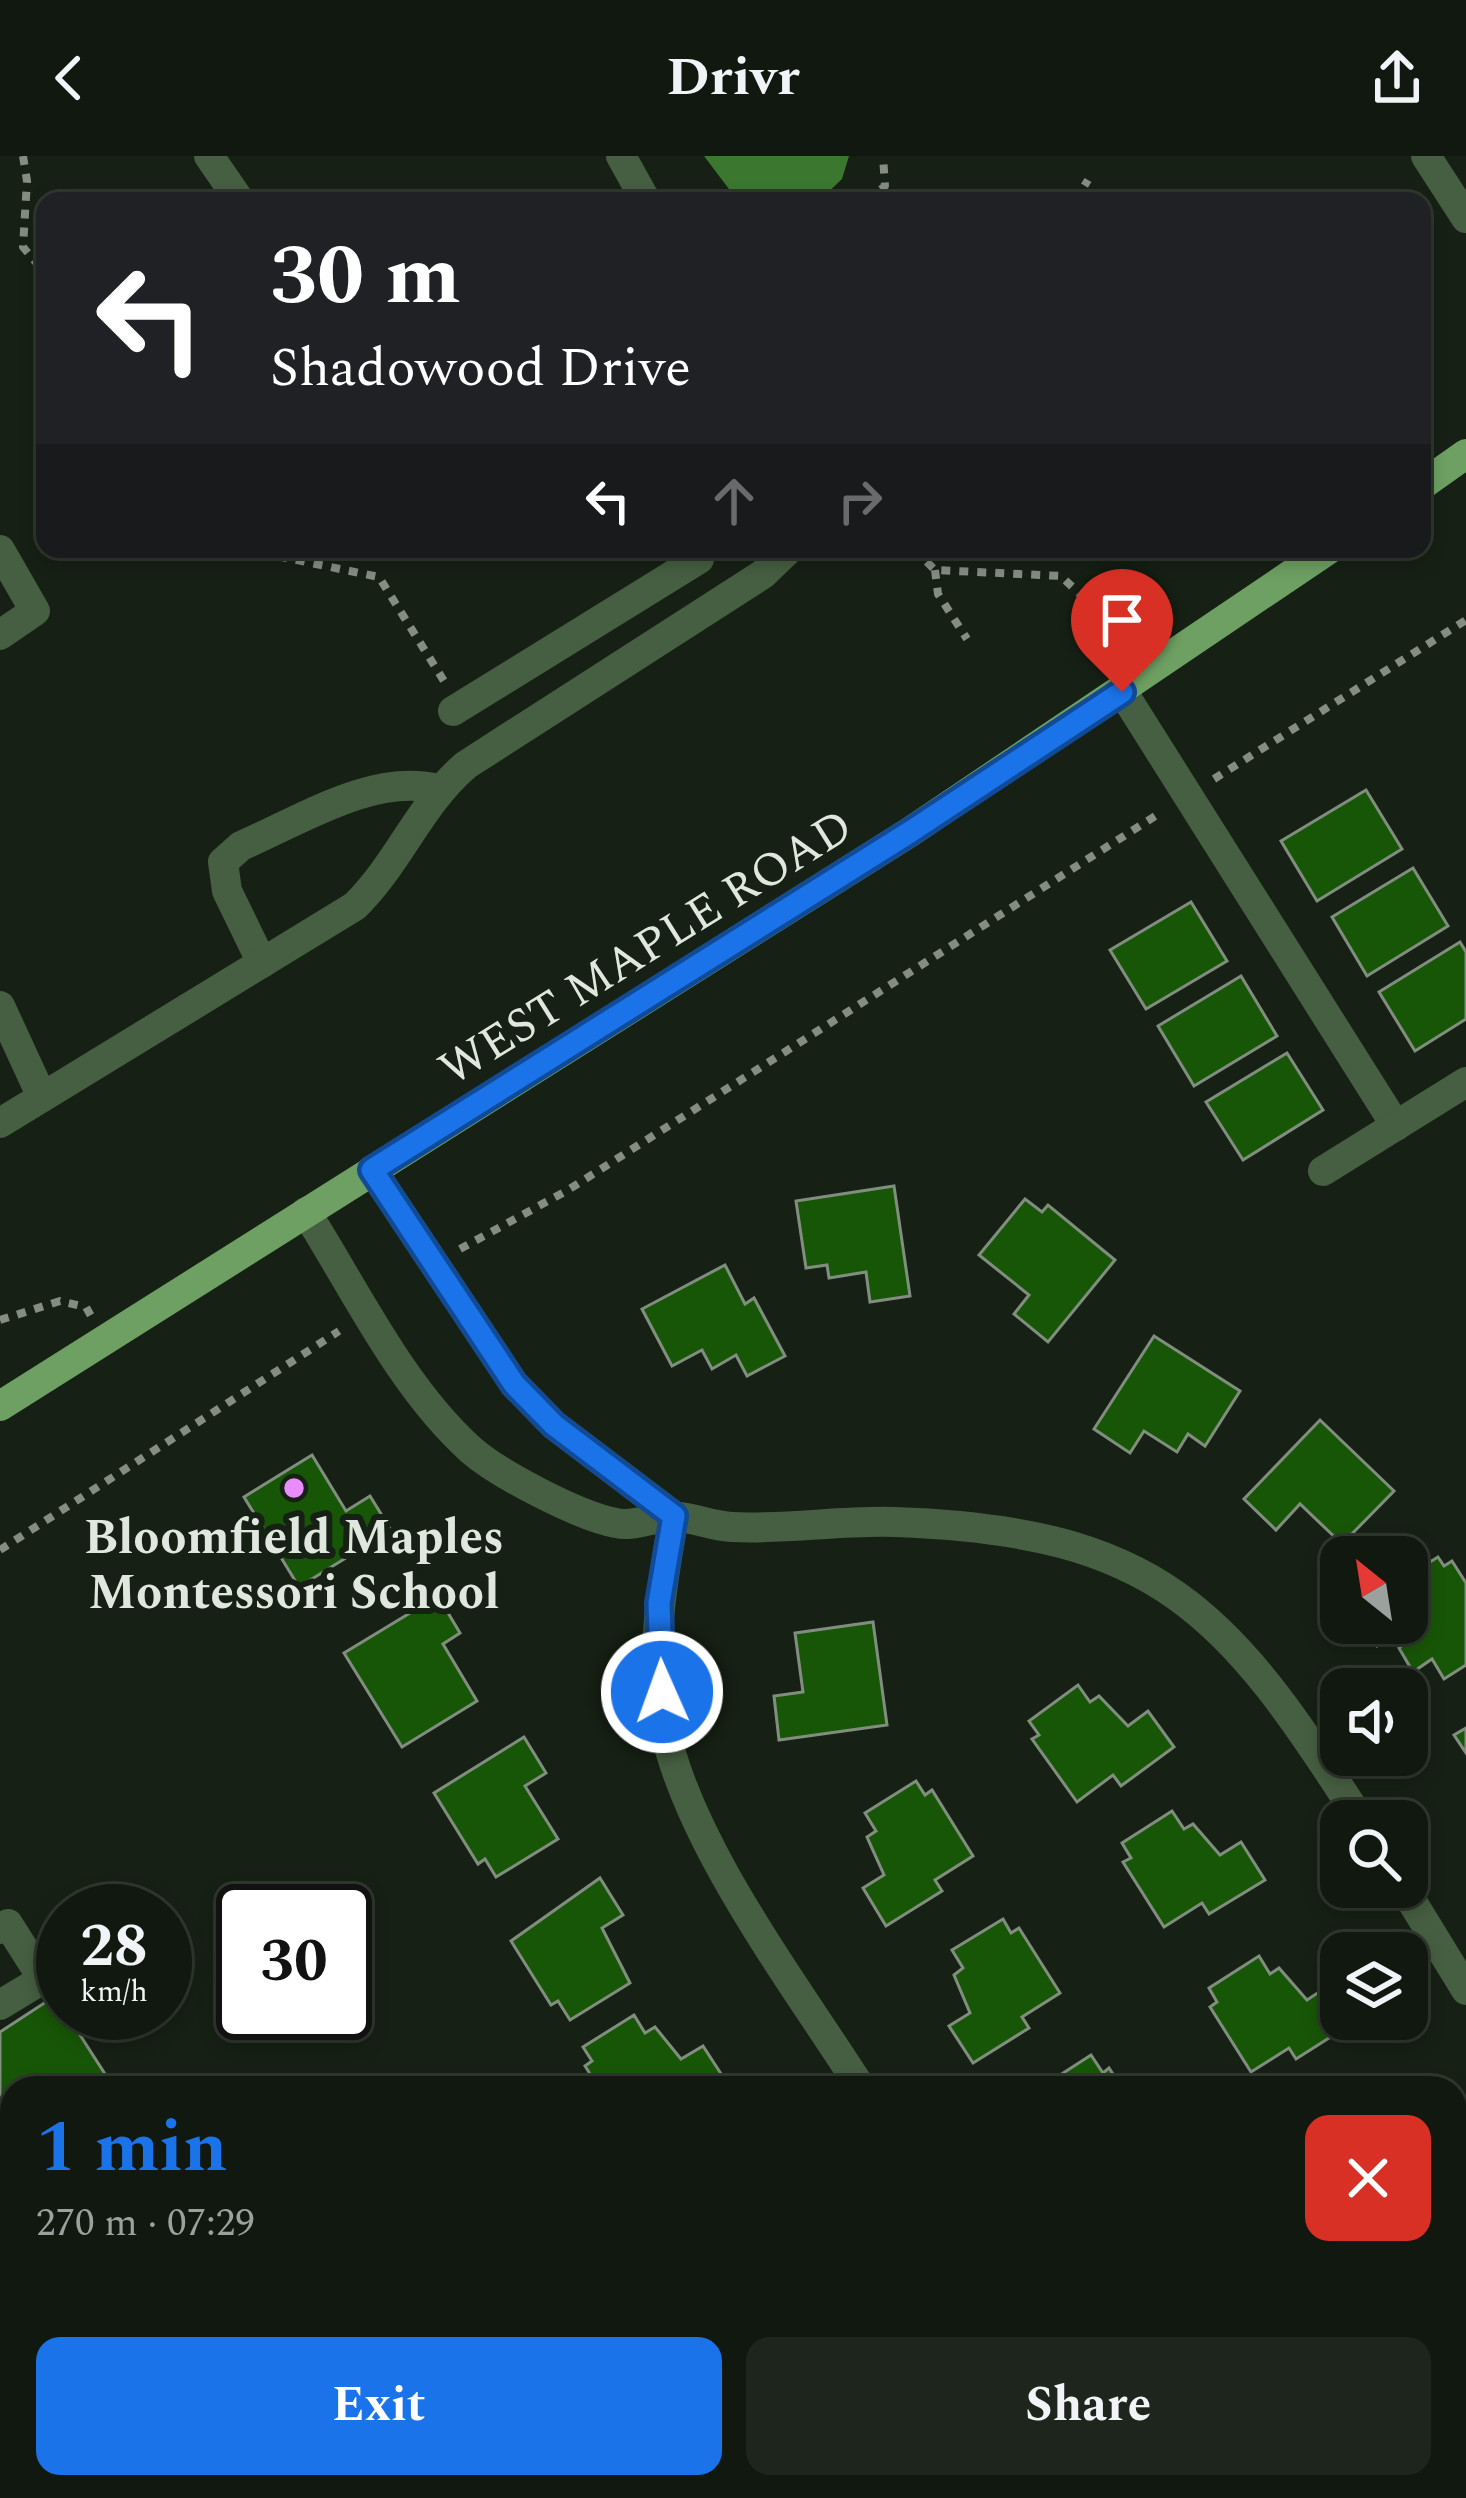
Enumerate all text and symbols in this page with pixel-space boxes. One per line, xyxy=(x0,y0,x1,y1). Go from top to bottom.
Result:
text: Drivr xyxy=(666,37,800,119)
icon: back xyxy=(36,45,102,111)
icon: share xyxy=(1364,45,1430,111)
text: 30 m xyxy=(270,213,461,341)
icon: left xyxy=(72,240,228,396)
text: Shadowood Drive xyxy=(270,328,691,410)
icon: left xyxy=(575,468,641,534)
icon: ahead xyxy=(701,468,767,534)
icon: right xyxy=(827,468,893,534)
pin xyxy=(1071,569,1173,692)
icon: arrive xyxy=(1089,587,1155,653)
street label: WEST MAPLE ROAD xyxy=(425,791,868,1105)
marker: Bloomfield Maples Montessori School xyxy=(281,1475,307,1501)
place label: Bloomfield Maples Montessori School xyxy=(84,1502,504,1630)
north arrow xyxy=(1320,1536,1428,1644)
map controls xyxy=(1320,1536,1428,2040)
position arrow xyxy=(599,1629,725,1755)
button: sound xyxy=(1320,1668,1428,1776)
button: search xyxy=(1320,1800,1428,1908)
speed limit sign: 30 xyxy=(216,1884,372,2040)
text: 28 xyxy=(80,1901,148,1993)
button: layers xyxy=(1320,1932,1428,2040)
text: km/h xyxy=(80,1969,148,2015)
text: 1 min xyxy=(36,2094,228,2203)
button: close xyxy=(1305,2115,1431,2241)
text: 270 m · 07:29 xyxy=(36,2194,255,2253)
button: Exit xyxy=(36,2337,722,2475)
button: Share xyxy=(746,2337,1431,2475)

